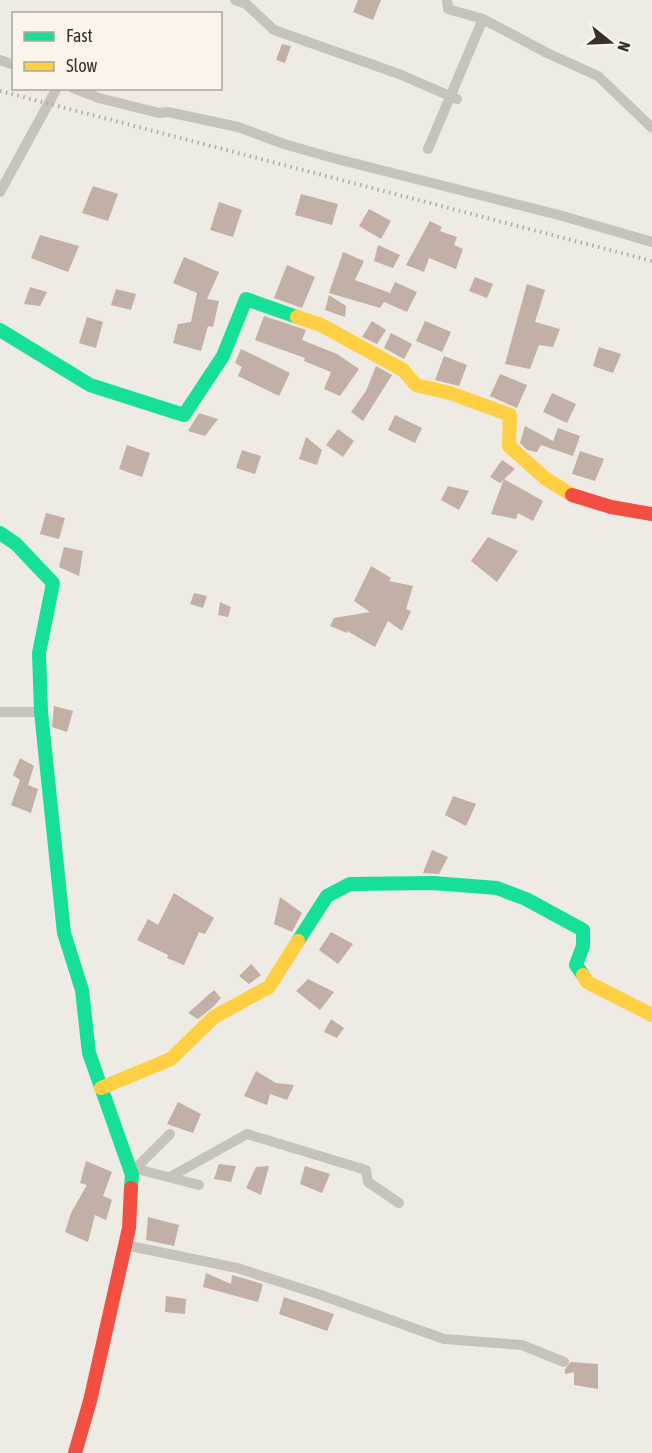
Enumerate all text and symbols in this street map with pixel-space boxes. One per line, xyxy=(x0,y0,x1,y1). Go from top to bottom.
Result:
legend xyxy=(12,12,222,90)
north arrow xyxy=(580,12,640,72)
text: Fast xyxy=(66,25,93,46)
text: N xyxy=(614,39,634,54)
text: Slow xyxy=(66,55,97,76)

